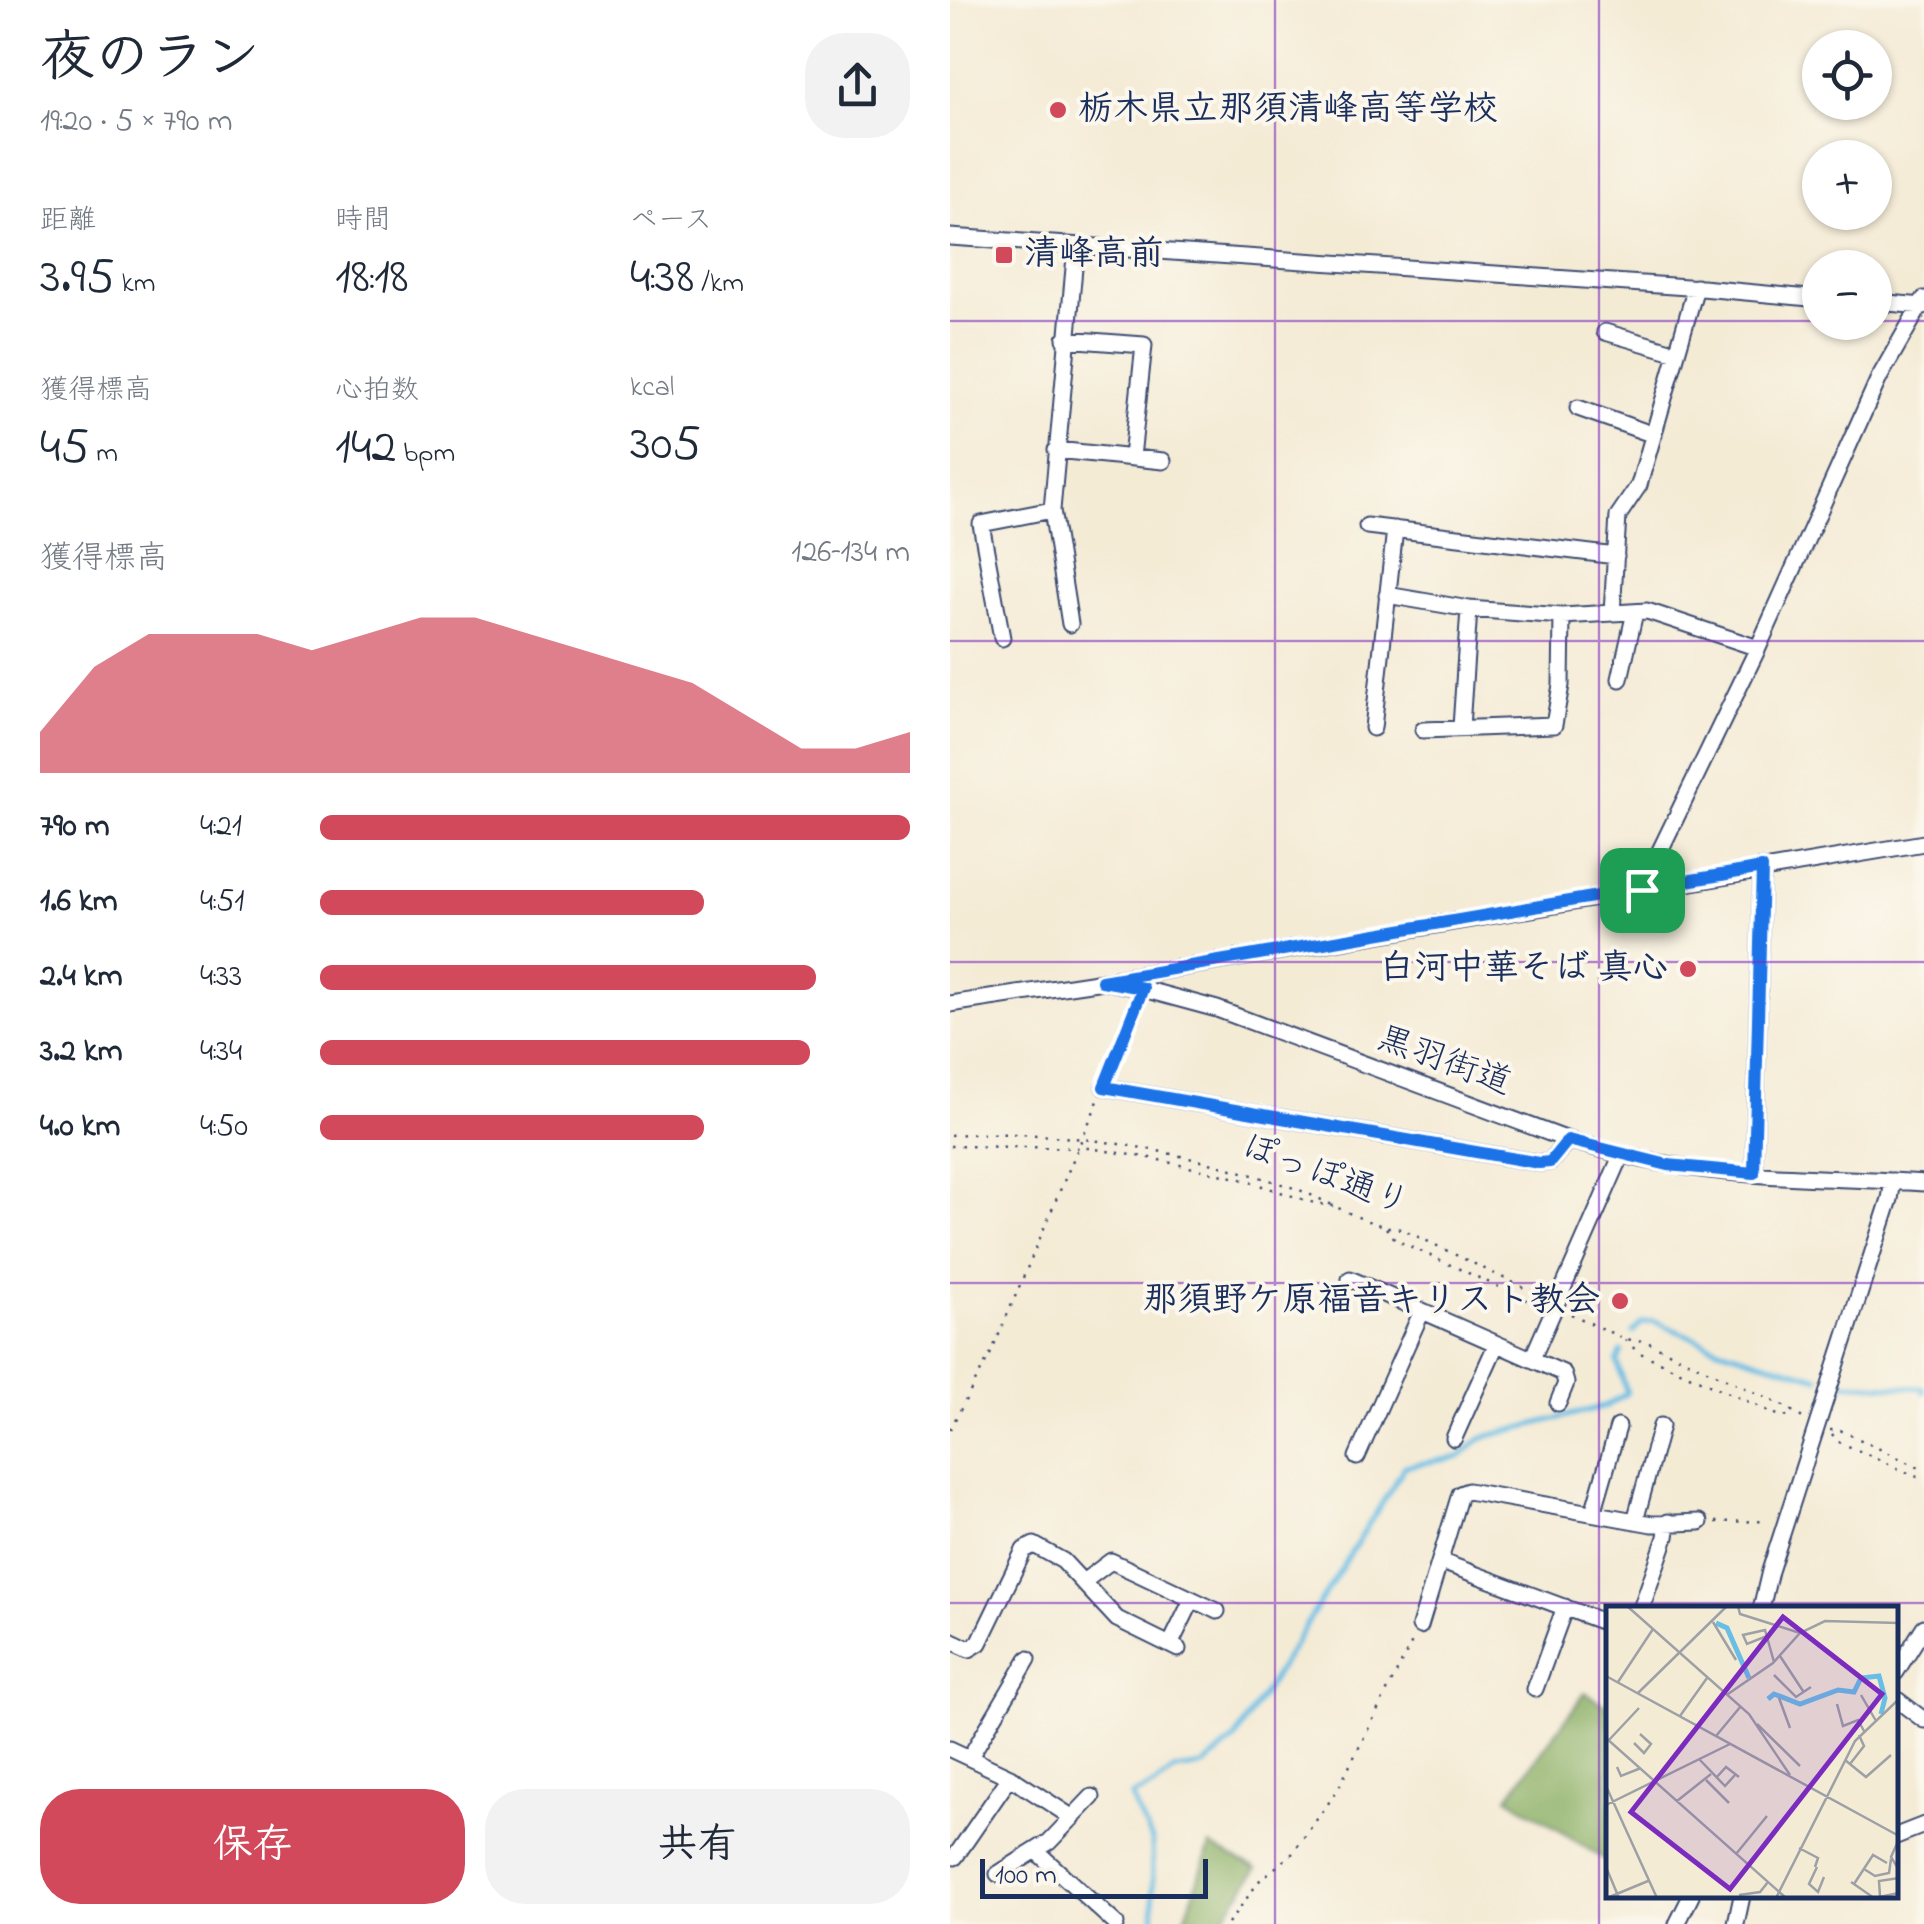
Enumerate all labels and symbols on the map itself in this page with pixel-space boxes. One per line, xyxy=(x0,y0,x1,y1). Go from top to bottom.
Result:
place label: 栃木県立那須清峰高等学校 xyxy=(1078,85,1498,136)
marker: 栃木県立那須清峰高等学校 xyxy=(1047,99,1069,121)
place label: 清峰高前 xyxy=(1024,230,1164,281)
marker: 清峰高前 xyxy=(993,244,1015,266)
pin xyxy=(1600,848,1685,933)
place label: 白河中華そば 真心 xyxy=(1379,944,1668,995)
marker: 白河中華そば 真心 xyxy=(1677,958,1699,980)
street label: 黒羽街道 xyxy=(1369,1014,1519,1110)
street label: ぽっぽ通り xyxy=(1234,1122,1416,1230)
place label: 那須野ケ原福音キリスト教会 xyxy=(1142,1276,1600,1327)
marker: 那須野ケ原福音キリスト教会 xyxy=(1609,1290,1631,1312)
inset map xyxy=(1606,1606,1899,1899)
scale bar xyxy=(980,1854,1208,1898)

